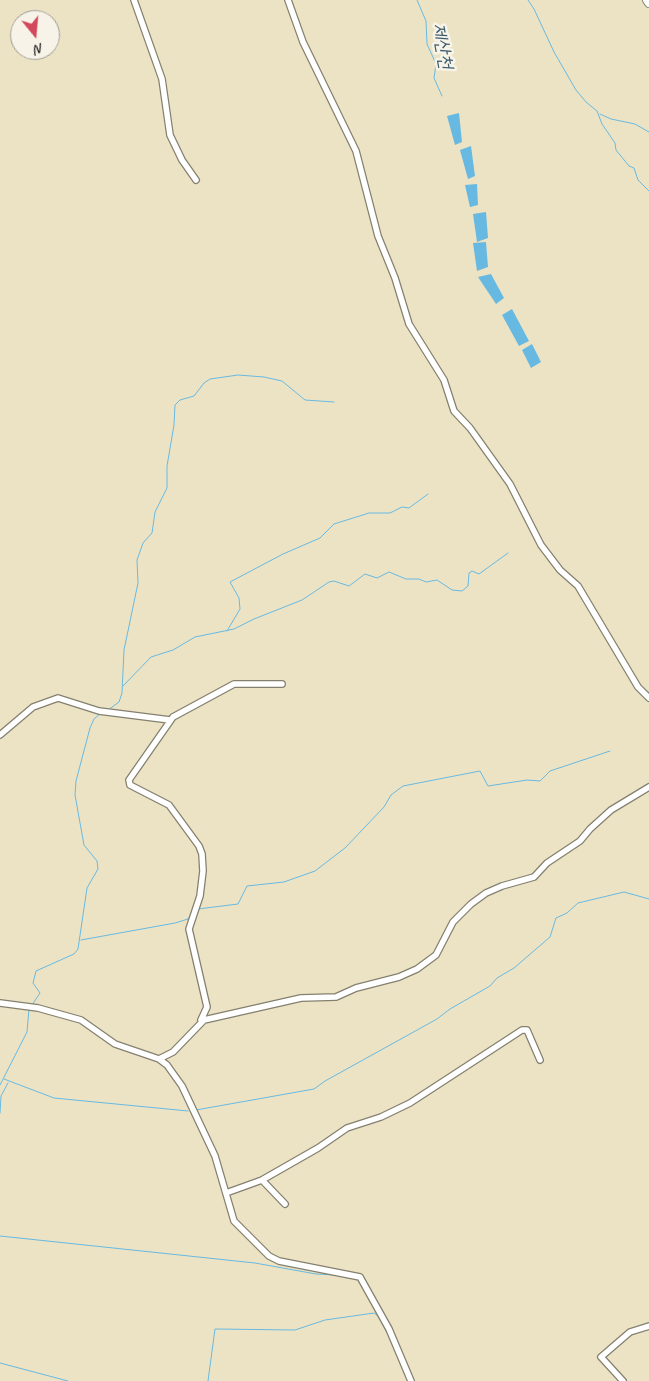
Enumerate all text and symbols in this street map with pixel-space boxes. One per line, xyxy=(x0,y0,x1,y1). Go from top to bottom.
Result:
north arrow xyxy=(10,10,60,60)
water label: 제산천 xyxy=(427,21,457,71)
text: N xyxy=(33,39,46,58)

